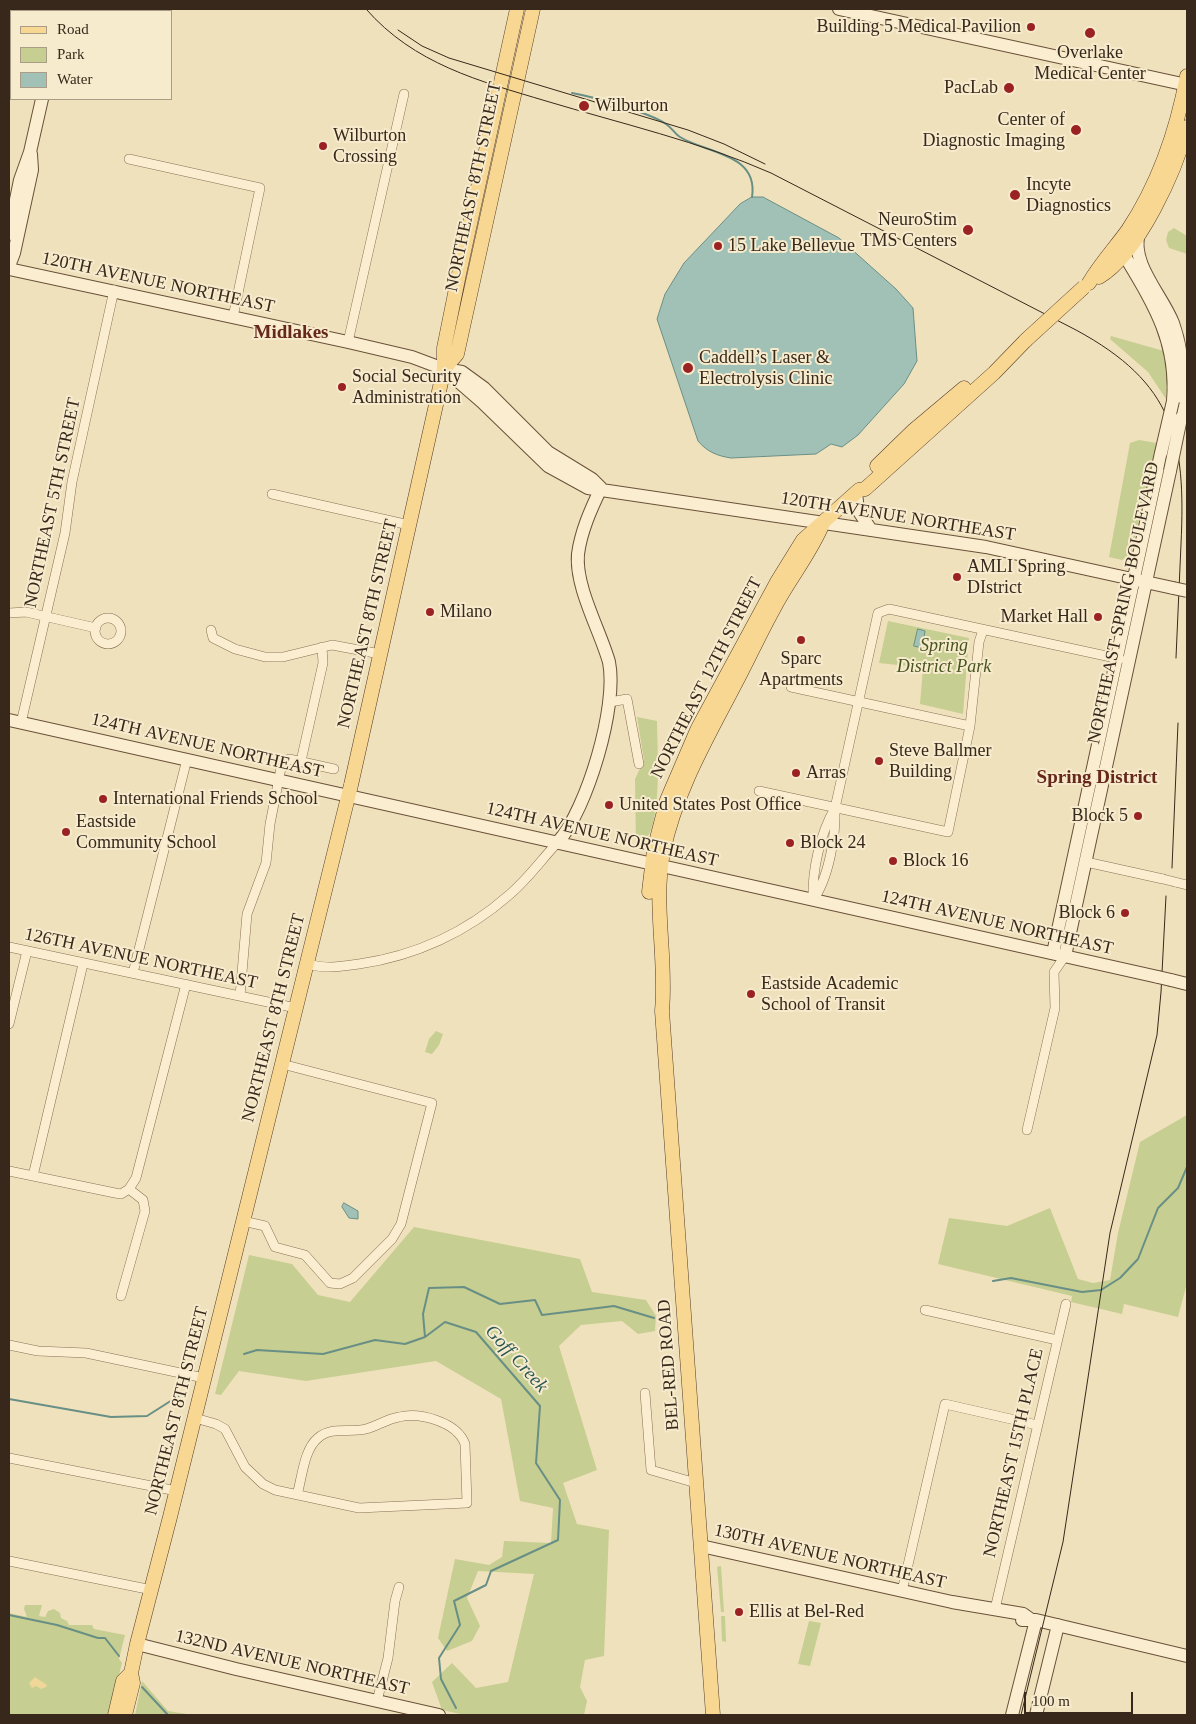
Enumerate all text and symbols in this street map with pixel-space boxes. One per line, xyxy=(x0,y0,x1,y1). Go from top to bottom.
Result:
legend xyxy=(10,10,172,100)
place label: Building 5 Medical Pavilion xyxy=(817,16,1021,38)
text: Road xyxy=(57,21,89,37)
marker: Building 5 Medical Pavilion xyxy=(1025,21,1037,33)
marker: Overlake Medical Center xyxy=(1083,26,1097,40)
place label: Overlake Medical Center xyxy=(1034,42,1146,84)
text: Park xyxy=(57,46,85,62)
text: Water xyxy=(57,71,92,87)
place label: PacLab xyxy=(944,77,998,99)
street label: NORTHEAST 8TH STREET xyxy=(441,80,507,294)
marker: PacLab xyxy=(1002,81,1016,95)
place label: Wilburton xyxy=(595,95,668,117)
marker: Wilburton xyxy=(577,99,591,113)
place label: Center of Diagnostic Imaging xyxy=(923,109,1065,152)
marker: Center of Diagnostic Imaging xyxy=(1069,123,1083,137)
place label: Wilburton Crossing xyxy=(333,125,406,168)
marker: Wilburton Crossing xyxy=(317,140,329,152)
place label: Incyte Diagnostics xyxy=(1026,174,1111,216)
marker: Incyte Diagnostics xyxy=(1008,188,1022,202)
place label: NeuroStim TMS Centers xyxy=(861,209,957,252)
marker: NeuroStim TMS Centers xyxy=(961,223,975,237)
place label: 15 Lake Bellevue xyxy=(728,235,855,257)
marker: 15 Lake Bellevue xyxy=(712,240,724,252)
street label: 120TH AVENUE NORTHEAST xyxy=(40,248,276,318)
district label: Midlakes xyxy=(254,322,328,344)
place label: Caddell’s Laser & Electrolysis Clinic xyxy=(699,347,832,389)
marker: Caddell’s Laser & Electrolysis Clinic xyxy=(681,361,695,375)
place label: Social Security Administration xyxy=(352,366,461,408)
marker: Social Security Administration xyxy=(336,381,348,393)
street label: NORTHEAST 5TH STREET xyxy=(20,396,86,610)
street label: NORTHEAST SPRING BOULEVARD xyxy=(1084,460,1164,746)
street label: 120TH AVENUE NORTHEAST xyxy=(779,488,1017,546)
street label: NORTHEAST 8TH STREET xyxy=(333,517,403,731)
place label: AMLI Spring DIstrict xyxy=(967,556,1065,598)
marker: AMLI Spring DIstrict xyxy=(951,571,963,583)
street label: NORTHEAST 12TH STREET xyxy=(647,574,767,782)
place label: Milano xyxy=(440,601,492,623)
marker: Milano xyxy=(424,606,436,618)
place label: Market Hall xyxy=(1001,606,1088,628)
marker: Market Hall xyxy=(1092,611,1104,623)
marker: Sparc Apartments xyxy=(795,634,807,646)
park label: Spring District Park xyxy=(897,635,991,678)
place label: Sparc Apartments xyxy=(759,648,843,691)
street label: 124TH AVENUE NORTHEAST xyxy=(89,709,325,783)
place label: Steve Ballmer Building xyxy=(889,740,991,782)
marker: Steve Ballmer Building xyxy=(873,755,885,767)
place label: Arras xyxy=(806,762,846,784)
marker: Arras xyxy=(790,767,802,779)
district label: Spring District xyxy=(1037,767,1157,789)
place label: International Friends School xyxy=(113,788,318,810)
marker: International Friends School xyxy=(97,793,109,805)
place label: United States Post Office xyxy=(619,794,801,816)
street label: 124TH AVENUE NORTHEAST xyxy=(484,798,720,872)
marker: United States Post Office xyxy=(603,799,615,811)
place label: Block 5 xyxy=(1072,805,1128,827)
marker: Block 5 xyxy=(1132,810,1144,822)
place label: Eastside Community School xyxy=(76,811,217,854)
marker: Eastside Community School xyxy=(60,826,72,838)
place label: Block 24 xyxy=(800,832,865,854)
marker: Block 24 xyxy=(784,837,796,849)
place label: Block 16 xyxy=(903,850,968,872)
marker: Block 16 xyxy=(887,855,899,867)
street label: 124TH AVENUE NORTHEAST xyxy=(879,886,1115,960)
place label: Block 6 xyxy=(1059,902,1115,924)
marker: Block 6 xyxy=(1119,907,1131,919)
street label: NORTHEAST 8TH STREET xyxy=(238,912,310,1124)
street label: 126TH AVENUE NORTHEAST xyxy=(23,924,259,994)
place label: Eastside Academic School of Transit xyxy=(761,973,898,1016)
marker: Eastside Academic School of Transit xyxy=(745,988,757,1000)
street label: BEL-RED ROAD xyxy=(654,1299,684,1431)
street label: NORTHEAST 8TH STREET xyxy=(141,1305,213,1517)
water label: Goff Creek xyxy=(480,1320,552,1398)
street label: NORTHEAST 15TH PLACE xyxy=(979,1346,1049,1560)
street label: 130TH AVENUE NORTHEAST xyxy=(712,1520,948,1594)
place label: Ellis at Bel-Red xyxy=(749,1601,864,1623)
marker: Ellis at Bel-Red xyxy=(733,1606,745,1618)
street label: 132ND AVENUE NORTHEAST xyxy=(173,1626,411,1700)
scale bar xyxy=(1026,1682,1135,1714)
text: 100 m xyxy=(1032,1693,1070,1709)

